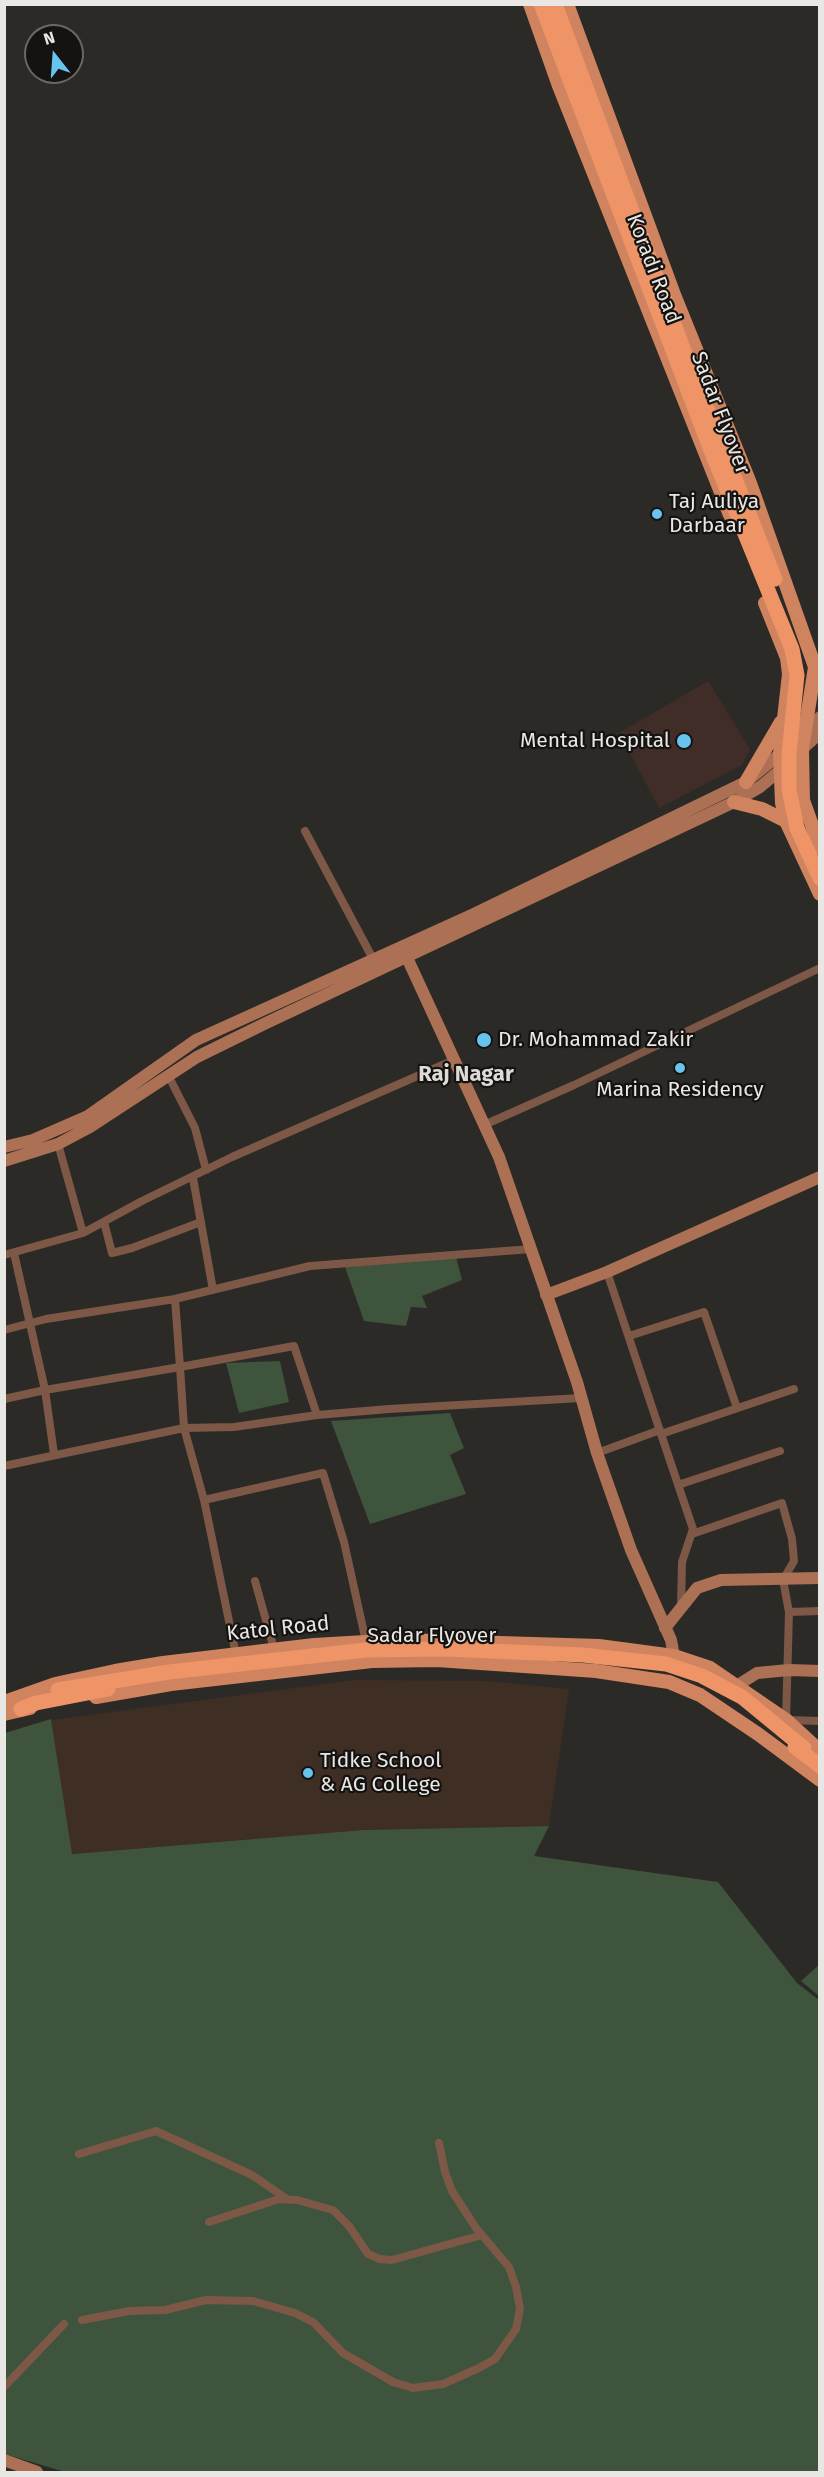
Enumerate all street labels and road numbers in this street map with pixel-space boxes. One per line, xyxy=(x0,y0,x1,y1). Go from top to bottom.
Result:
street label: Koradi Road xyxy=(621,211,685,327)
street label: Sadar Flyover xyxy=(685,348,755,478)
street label: Katol Road xyxy=(225,1611,331,1647)
street label: Sadar Flyover xyxy=(368,1623,496,1649)

